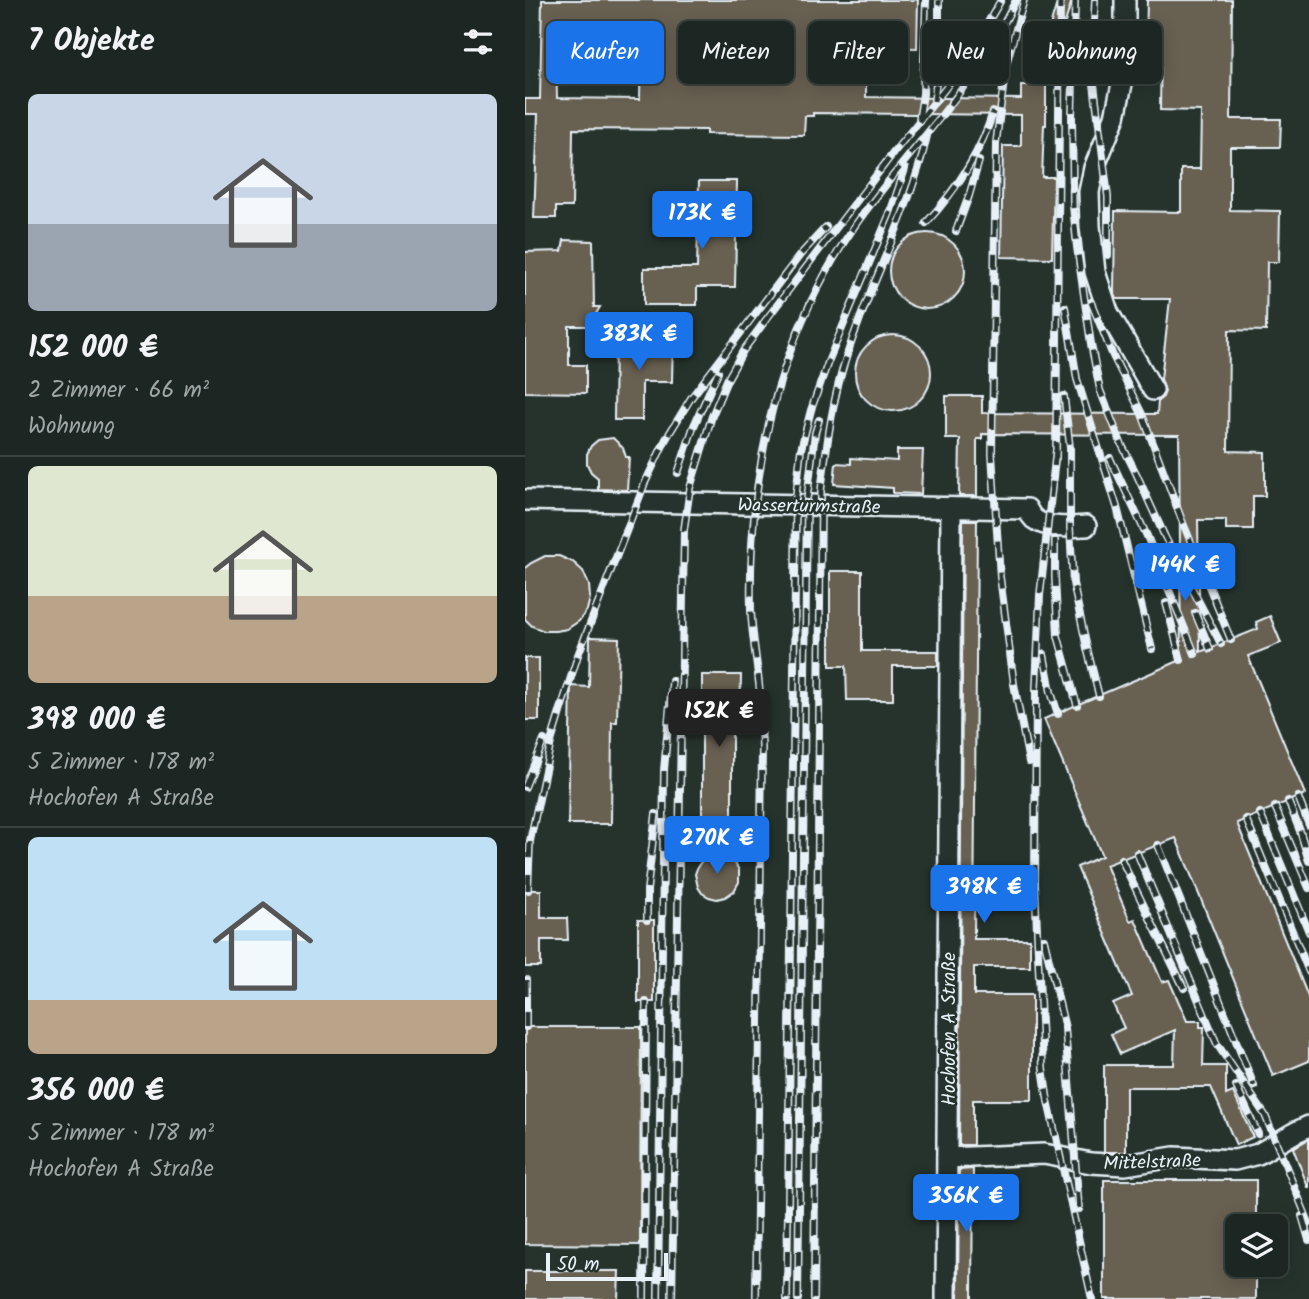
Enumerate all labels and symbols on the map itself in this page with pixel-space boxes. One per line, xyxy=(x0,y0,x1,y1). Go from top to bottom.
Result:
pin: 173K € xyxy=(645,191,759,251)
pin: 383K € xyxy=(582,312,696,372)
street label: Wasserturmstraße xyxy=(737,491,881,523)
pin: 144K € xyxy=(1128,544,1242,603)
pin: 152K € xyxy=(662,690,776,749)
pin: 270K € xyxy=(660,816,774,876)
pin: 398K € xyxy=(927,866,1041,925)
street label: Hochofen A Straße xyxy=(935,952,965,1106)
street label: Mittelstraße xyxy=(1103,1146,1202,1180)
pin: 356K € xyxy=(909,1174,1023,1234)
scale bar xyxy=(546,1250,669,1282)

